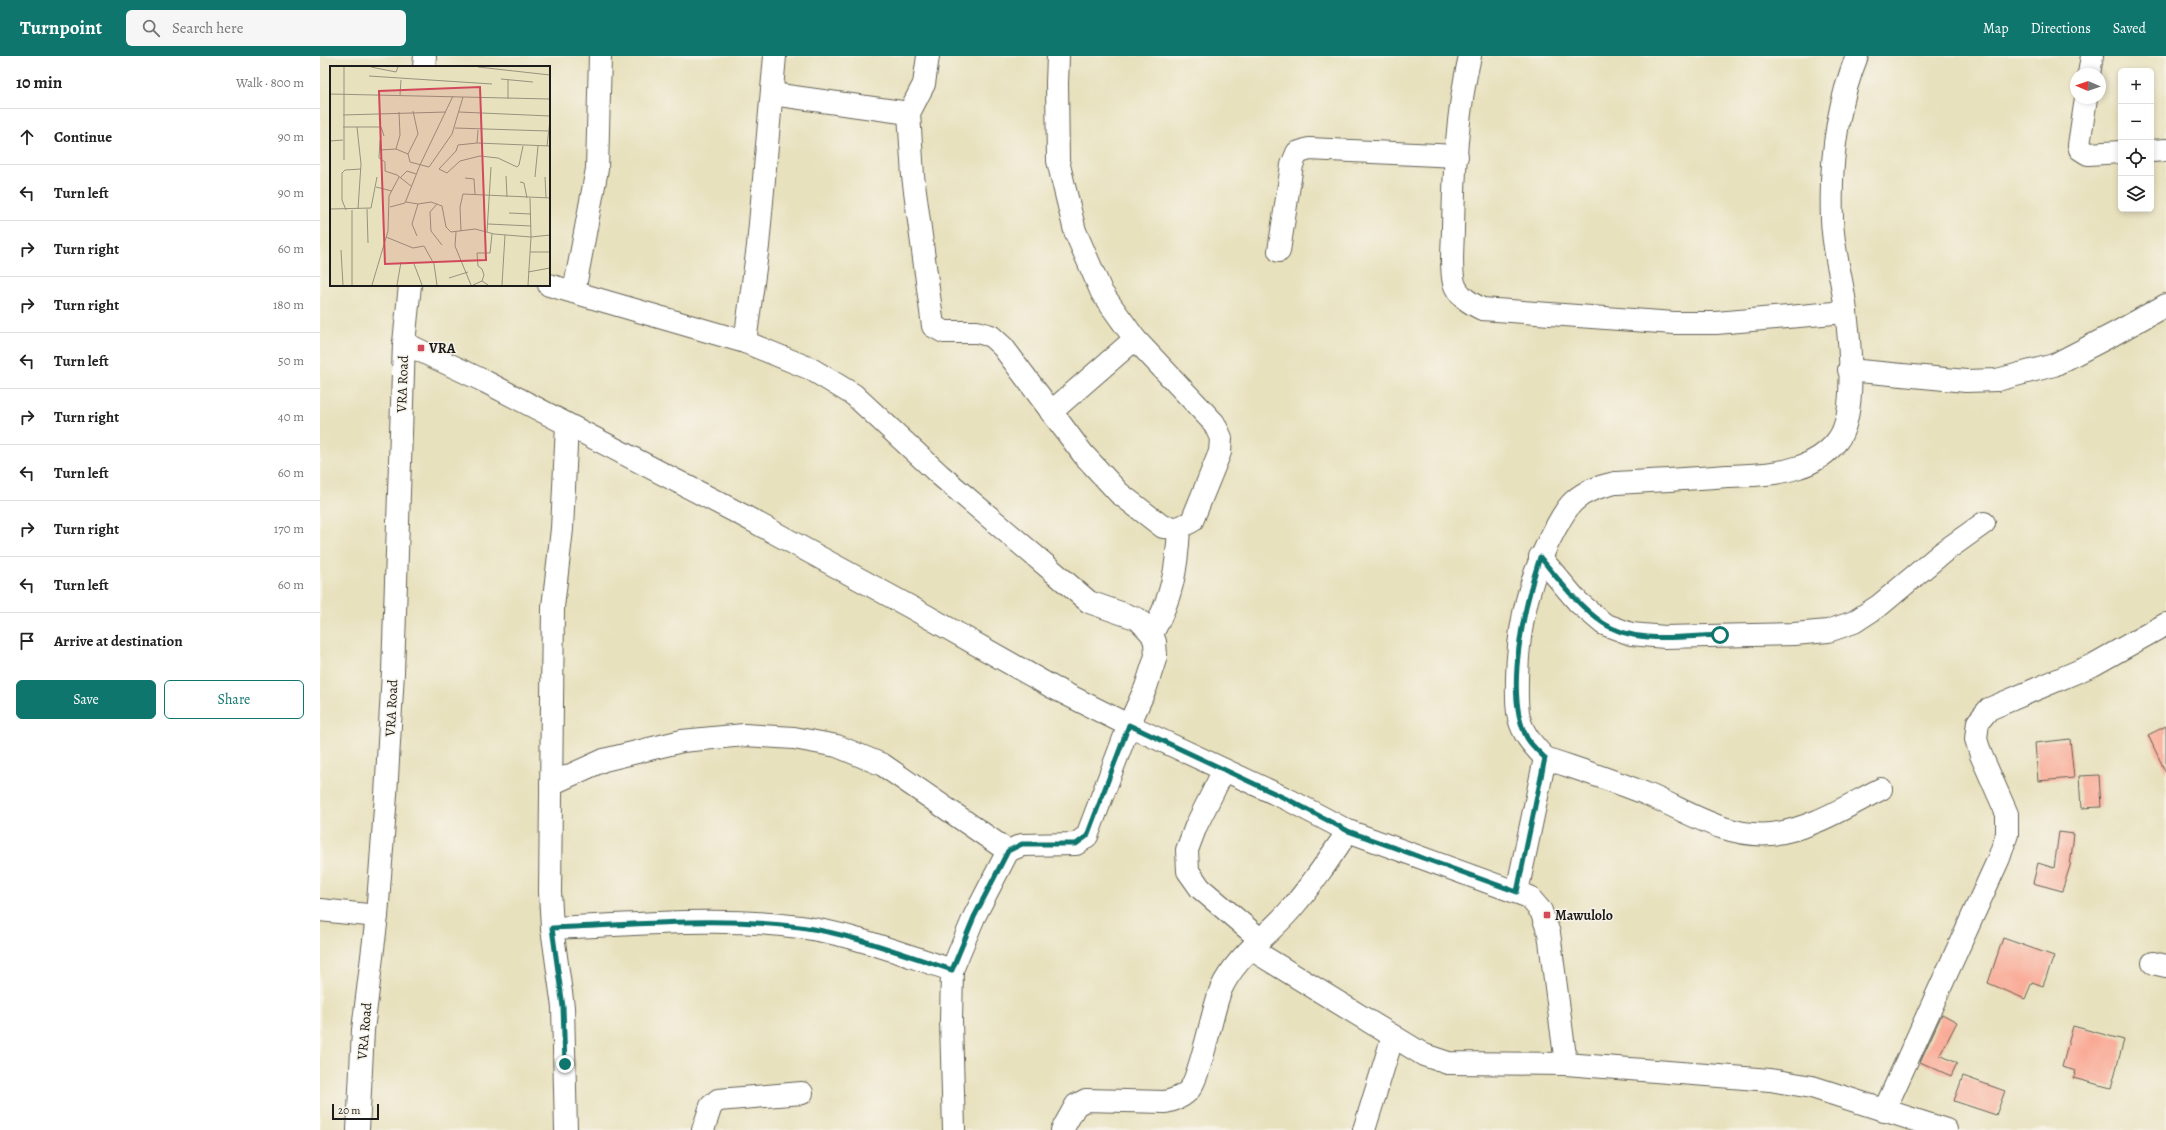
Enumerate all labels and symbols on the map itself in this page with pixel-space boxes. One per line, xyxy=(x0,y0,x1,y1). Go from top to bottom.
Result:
inset map xyxy=(330,66,550,286)
north arrow xyxy=(2070,68,2106,104)
place label: VRA xyxy=(428,339,456,358)
marker: VRA xyxy=(416,343,426,353)
street label: VRA Road xyxy=(392,355,413,414)
route start xyxy=(1711,626,1729,644)
street label: VRA Road xyxy=(380,678,403,738)
place label: Mawulolo xyxy=(1555,906,1613,925)
marker: Mawulolo xyxy=(1542,910,1552,920)
street label: VRA Road xyxy=(352,1001,376,1061)
route end xyxy=(556,1055,574,1073)
scale bar xyxy=(332,1102,379,1121)

